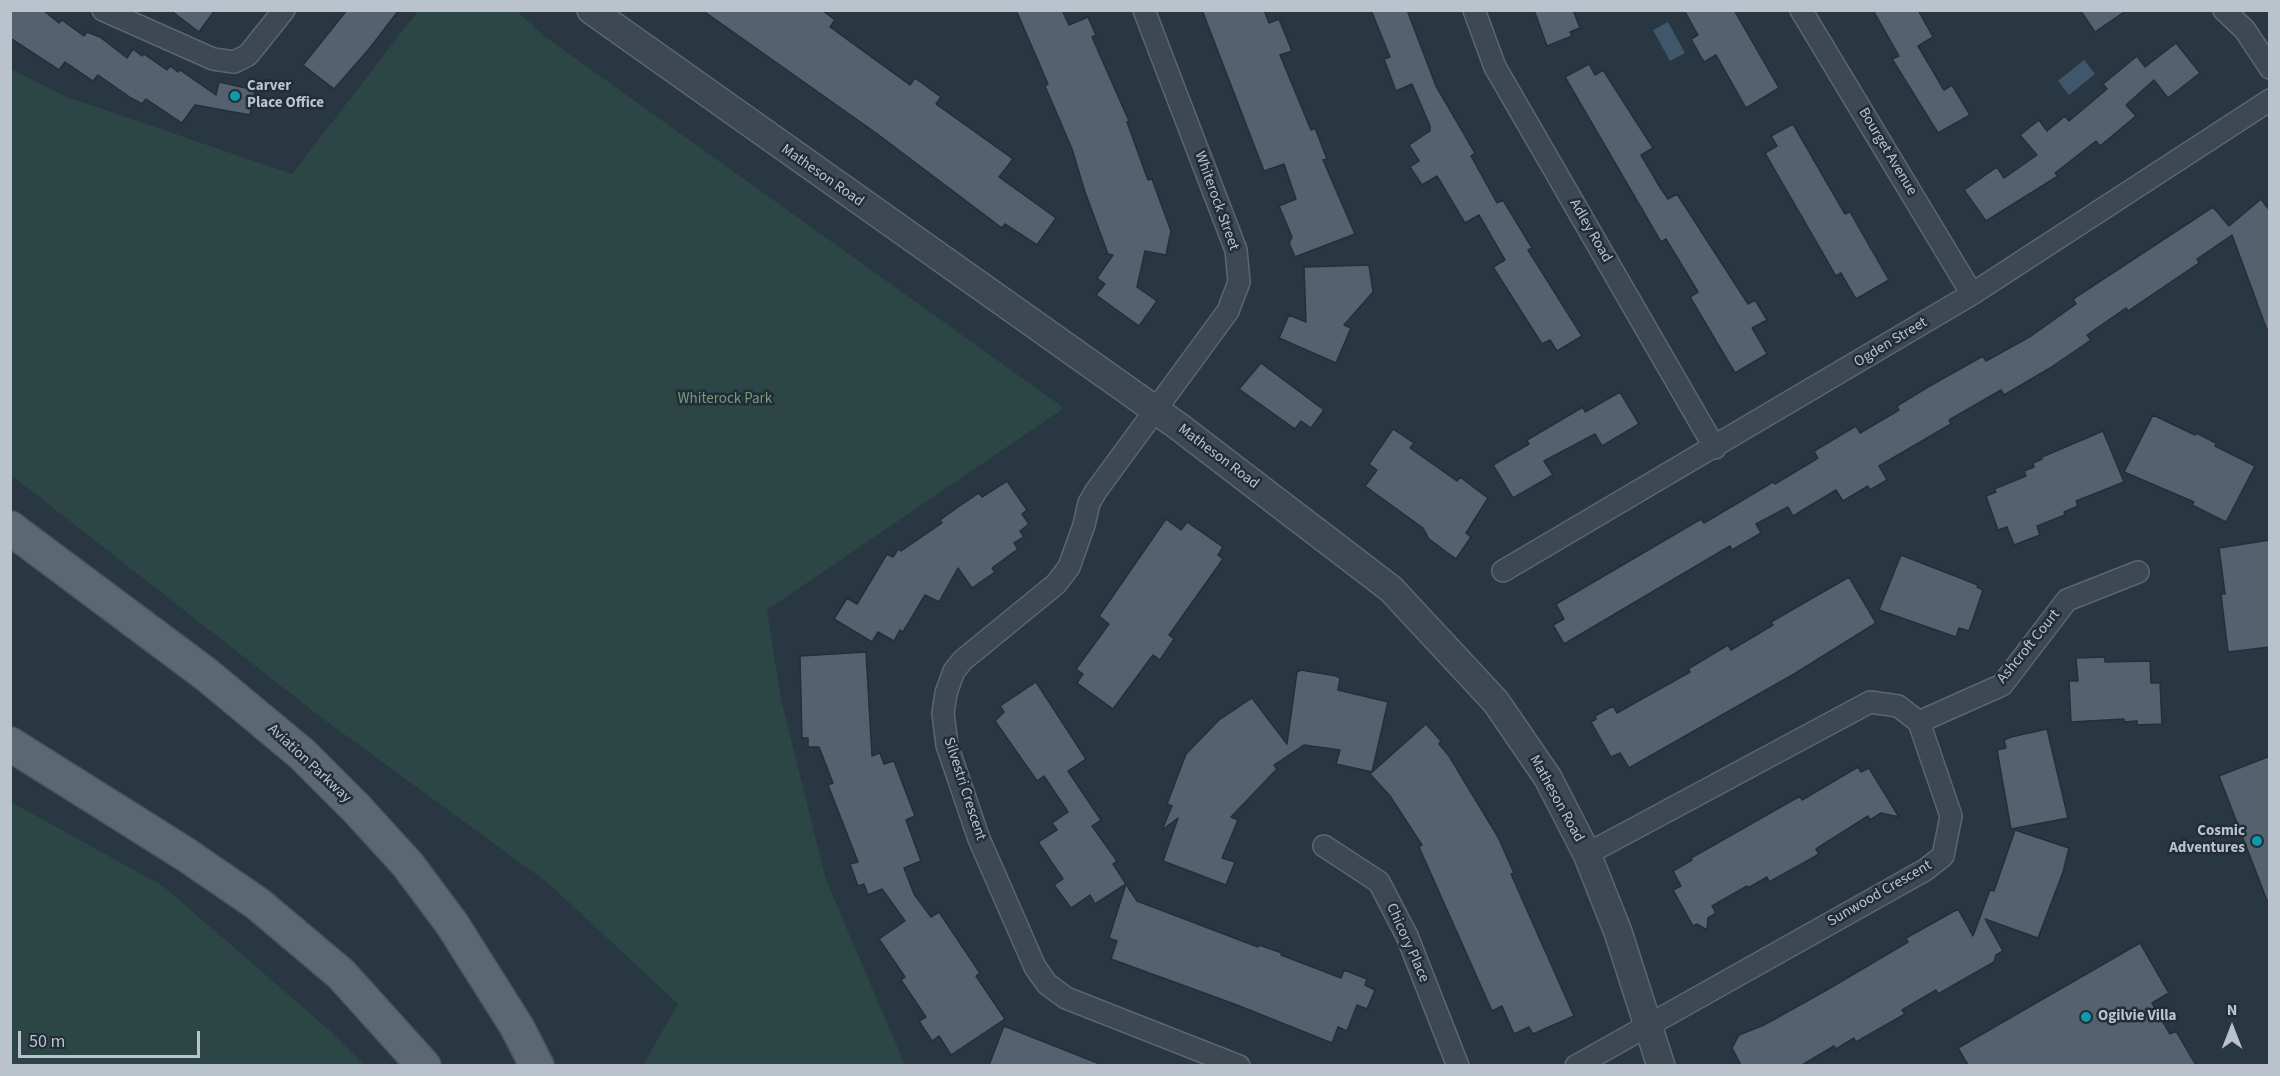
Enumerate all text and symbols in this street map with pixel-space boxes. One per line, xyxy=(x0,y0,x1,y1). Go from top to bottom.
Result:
place label: Carver Place Office xyxy=(247,78,324,113)
marker: Carver Place Office xyxy=(228,89,242,103)
street label: Bourget Avenue xyxy=(1854,105,1920,199)
street label: Matheson Road xyxy=(777,141,867,211)
street label: Whiterock Street xyxy=(1190,149,1242,253)
street label: Adley Road xyxy=(1565,196,1615,266)
street label: Ogden Street xyxy=(1851,314,1931,372)
park label: Whiterock Park xyxy=(678,391,772,409)
street label: Matheson Road xyxy=(1174,421,1262,493)
street label: Ashcroft Court xyxy=(1994,606,2064,688)
street label: Aviation Parkway xyxy=(264,721,354,807)
street label: Silvestri Crescent xyxy=(939,735,989,843)
street label: Matheson Road xyxy=(1525,752,1587,846)
place label: Cosmic Adventures xyxy=(2169,823,2245,858)
marker: Cosmic Adventures xyxy=(2250,834,2264,848)
street label: Sunwood Crescent xyxy=(1825,857,1935,931)
street label: Chicory Place xyxy=(1382,901,1432,985)
north arrow xyxy=(2202,998,2262,1058)
text: N xyxy=(2227,999,2237,1021)
place label: Ogilvie Villa xyxy=(2098,1008,2176,1026)
marker: Ogilvie Villa xyxy=(2079,1010,2093,1024)
scale bar xyxy=(21,1019,202,1057)
text: 50 m xyxy=(29,1029,65,1054)

